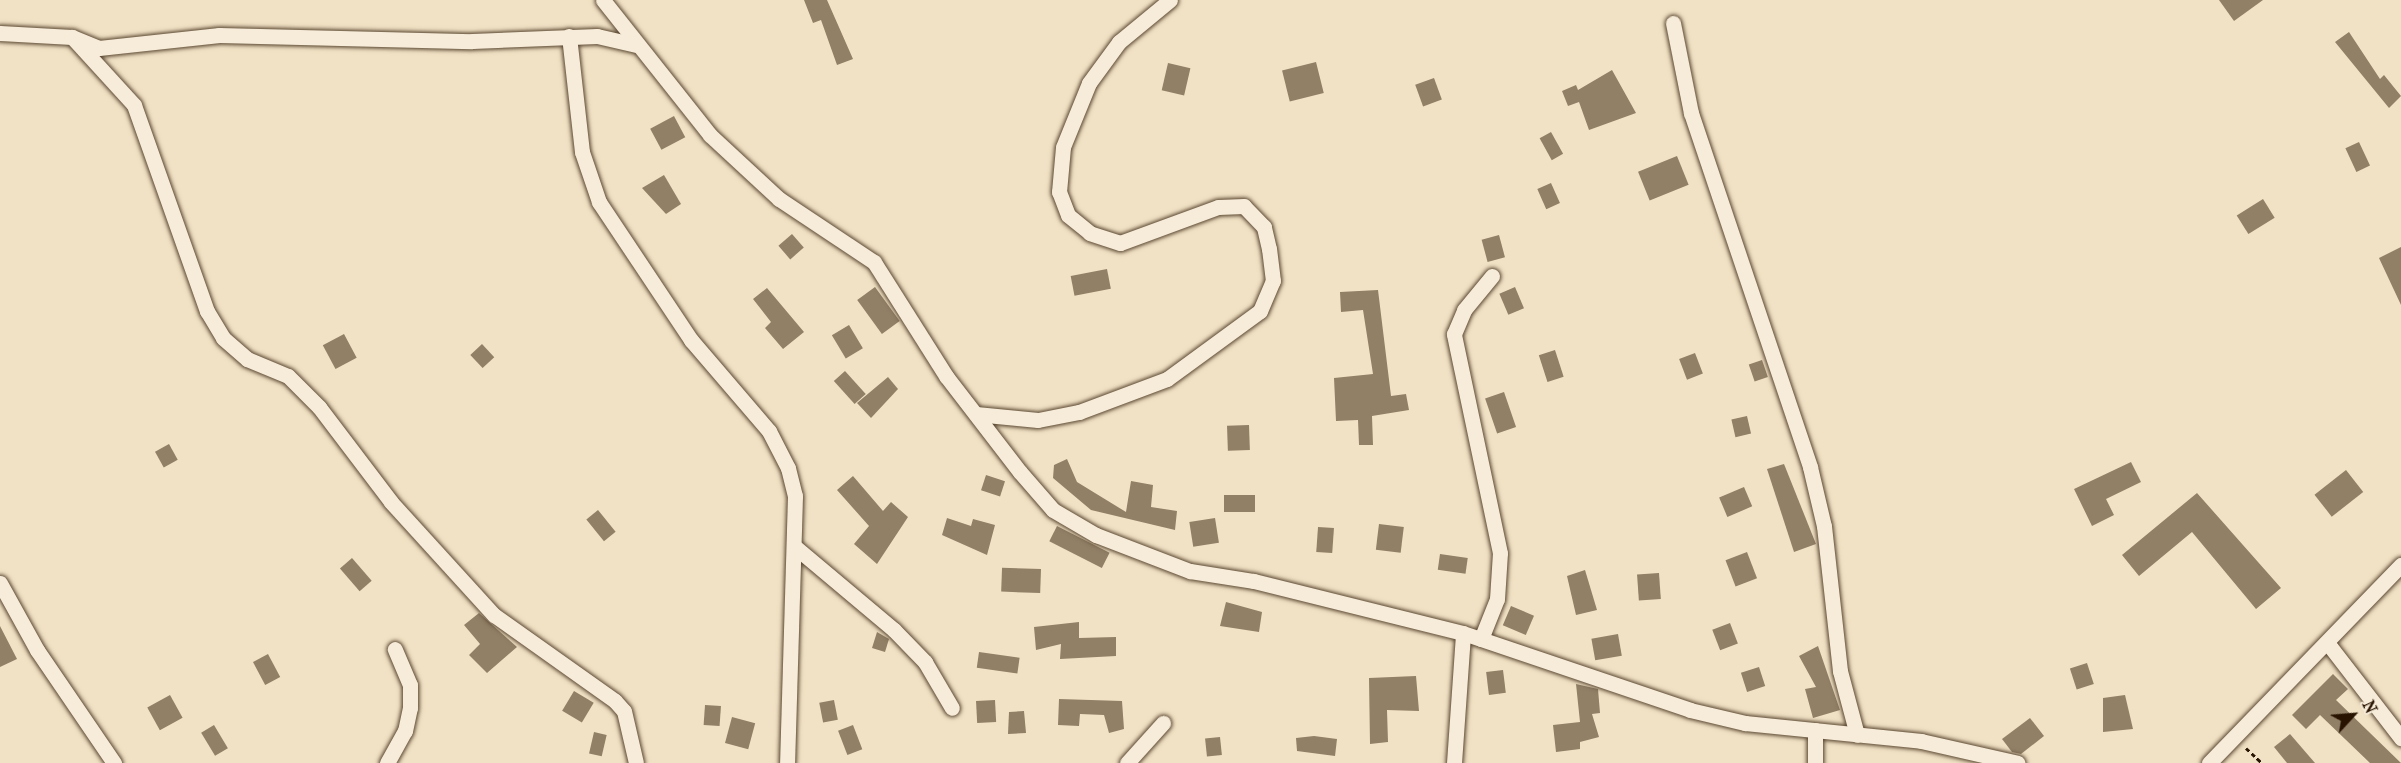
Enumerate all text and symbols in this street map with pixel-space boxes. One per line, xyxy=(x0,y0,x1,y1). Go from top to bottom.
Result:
north arrow xyxy=(2323,685,2383,745)
text: N xyxy=(2358,697,2381,717)

